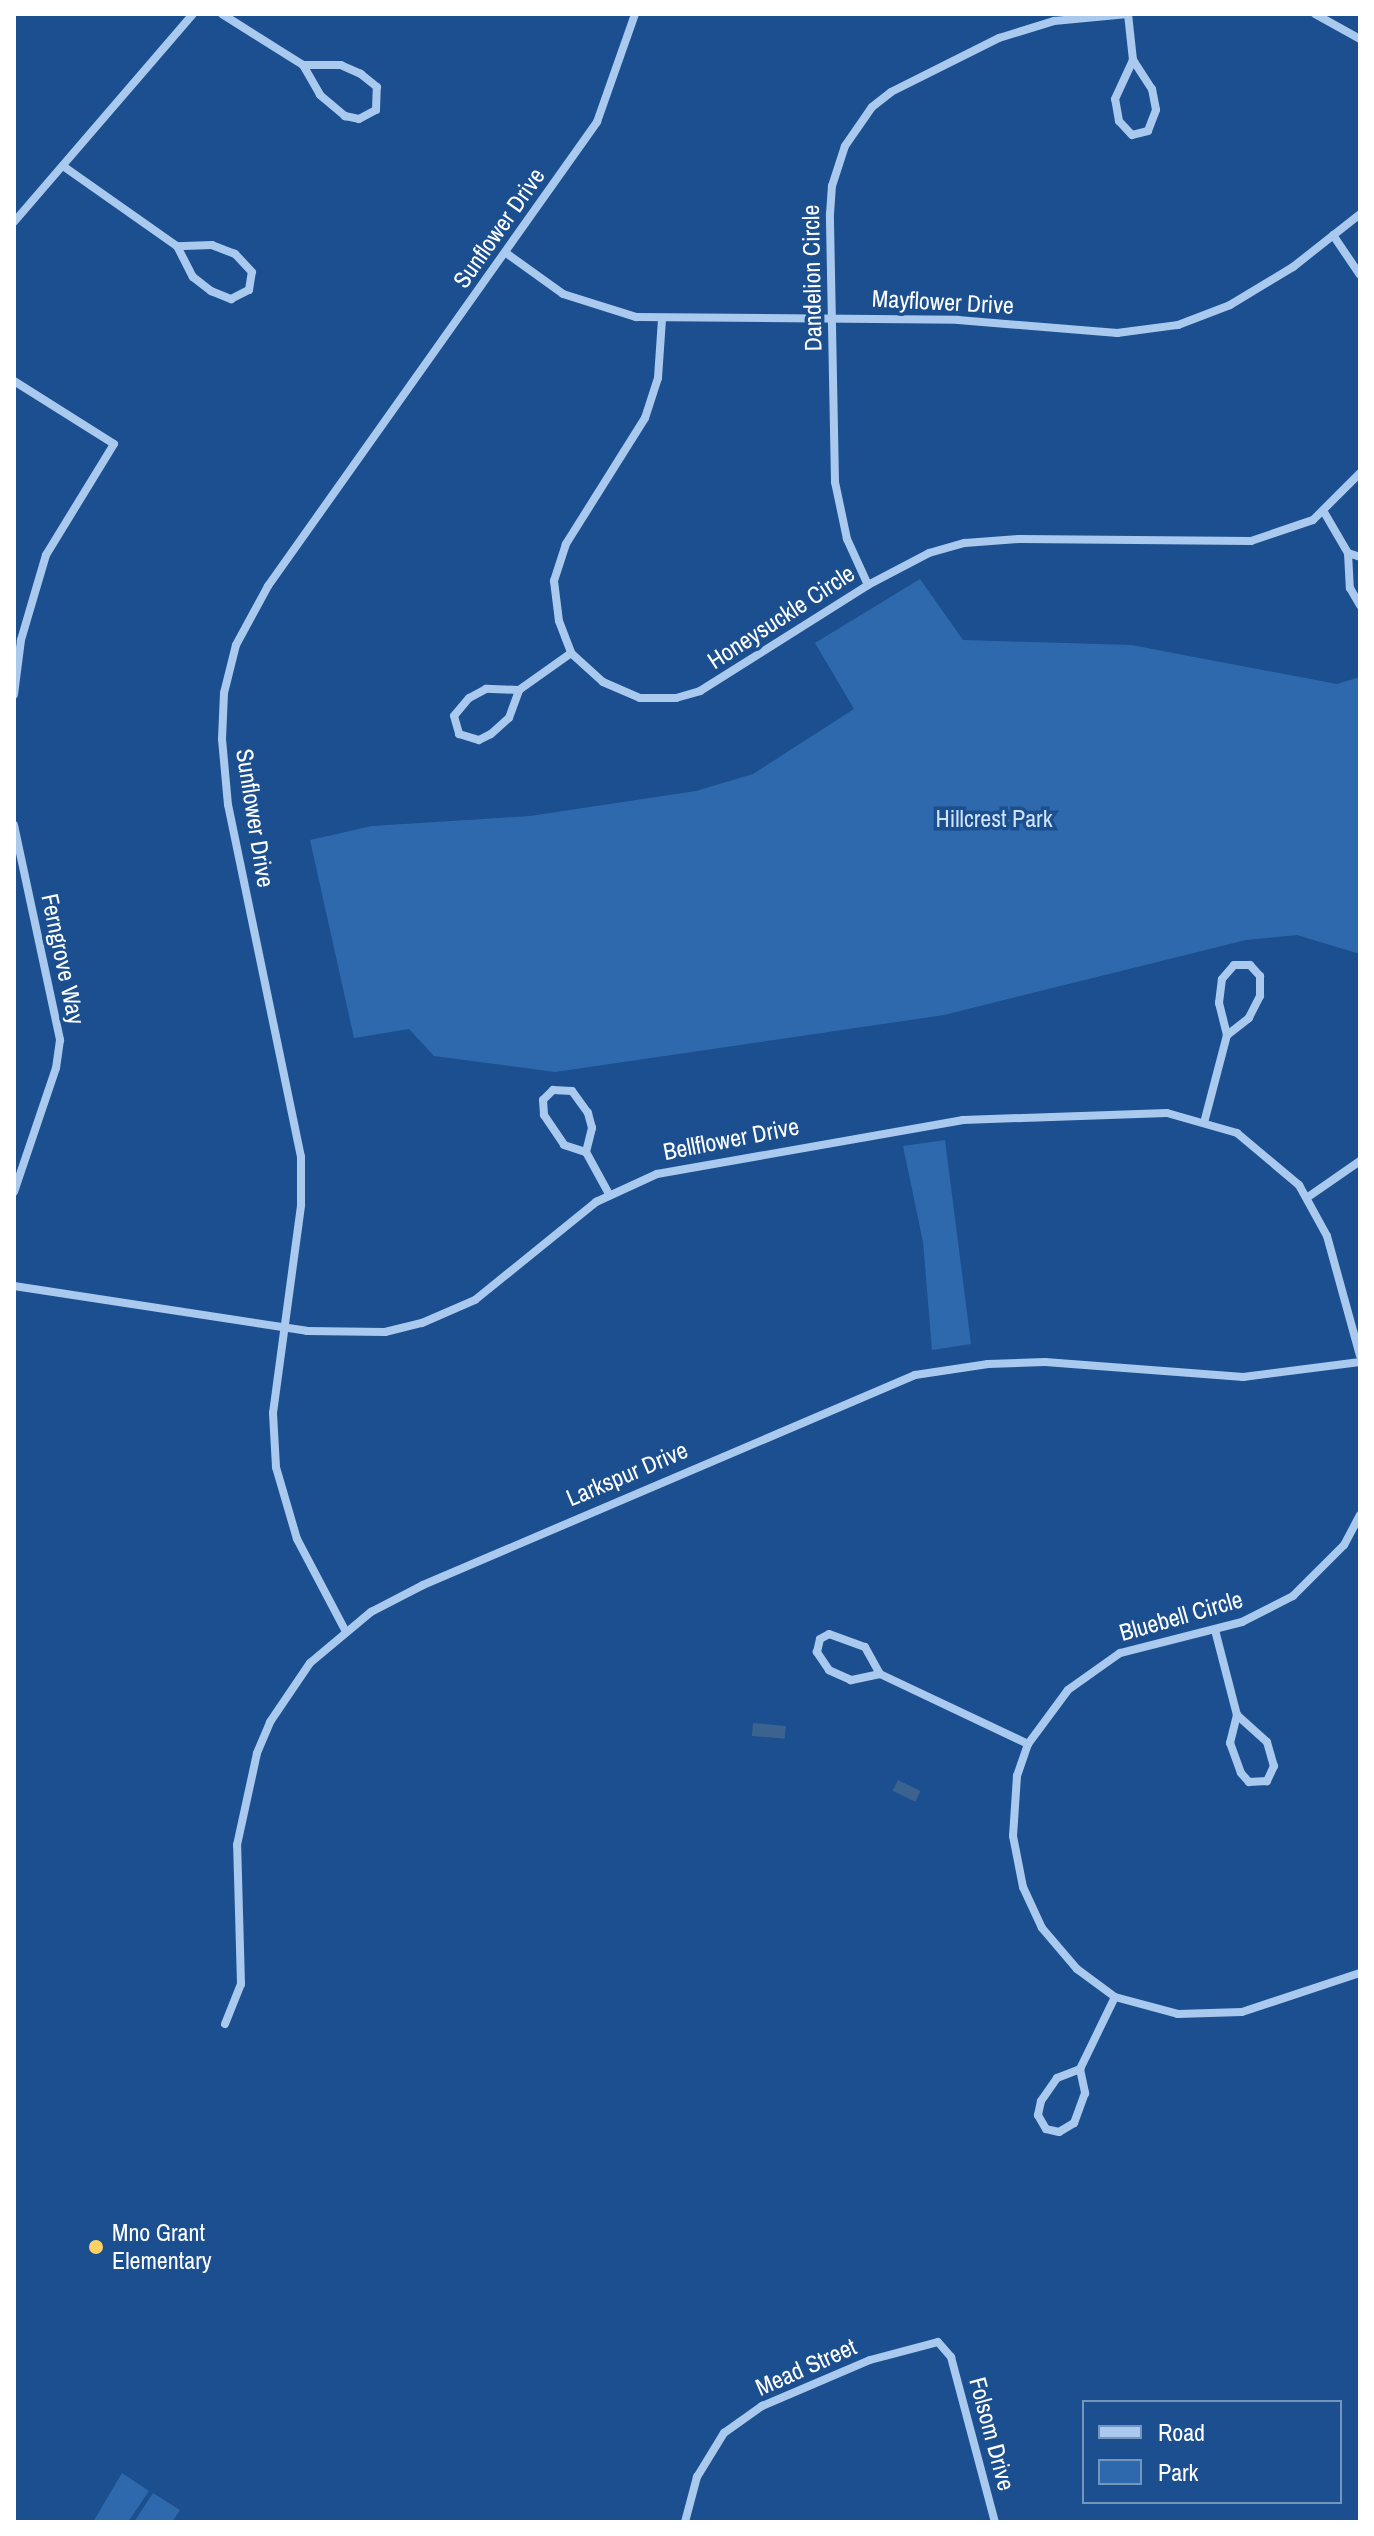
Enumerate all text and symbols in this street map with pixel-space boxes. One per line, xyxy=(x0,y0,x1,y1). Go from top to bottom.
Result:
street label: Sunflower Drive xyxy=(447,162,551,294)
street label: Dandelion Circle xyxy=(796,204,828,352)
street label: Mayflower Drive xyxy=(871,284,1015,320)
street label: Honeysuckle Circle xyxy=(702,559,860,675)
street label: Sunflower Drive xyxy=(230,747,280,889)
park label: Hillcrest Park xyxy=(936,805,1052,833)
street label: Ferngrove Way xyxy=(35,891,91,1027)
street label: Bellflower Drive xyxy=(661,1112,801,1166)
street label: Larkspur Drive xyxy=(562,1436,692,1512)
street label: Bluebell Circle xyxy=(1116,1585,1246,1647)
place label: Mno Grant Elementary xyxy=(112,2219,212,2275)
marker: Mno Grant Elementary xyxy=(87,2238,105,2256)
street label: Mead Street xyxy=(751,2332,861,2402)
street label: Folsom Drive xyxy=(963,2374,1021,2494)
legend xyxy=(1082,2400,1342,2504)
text: Road xyxy=(1158,2416,1205,2448)
text: Park xyxy=(1158,2456,1198,2488)

